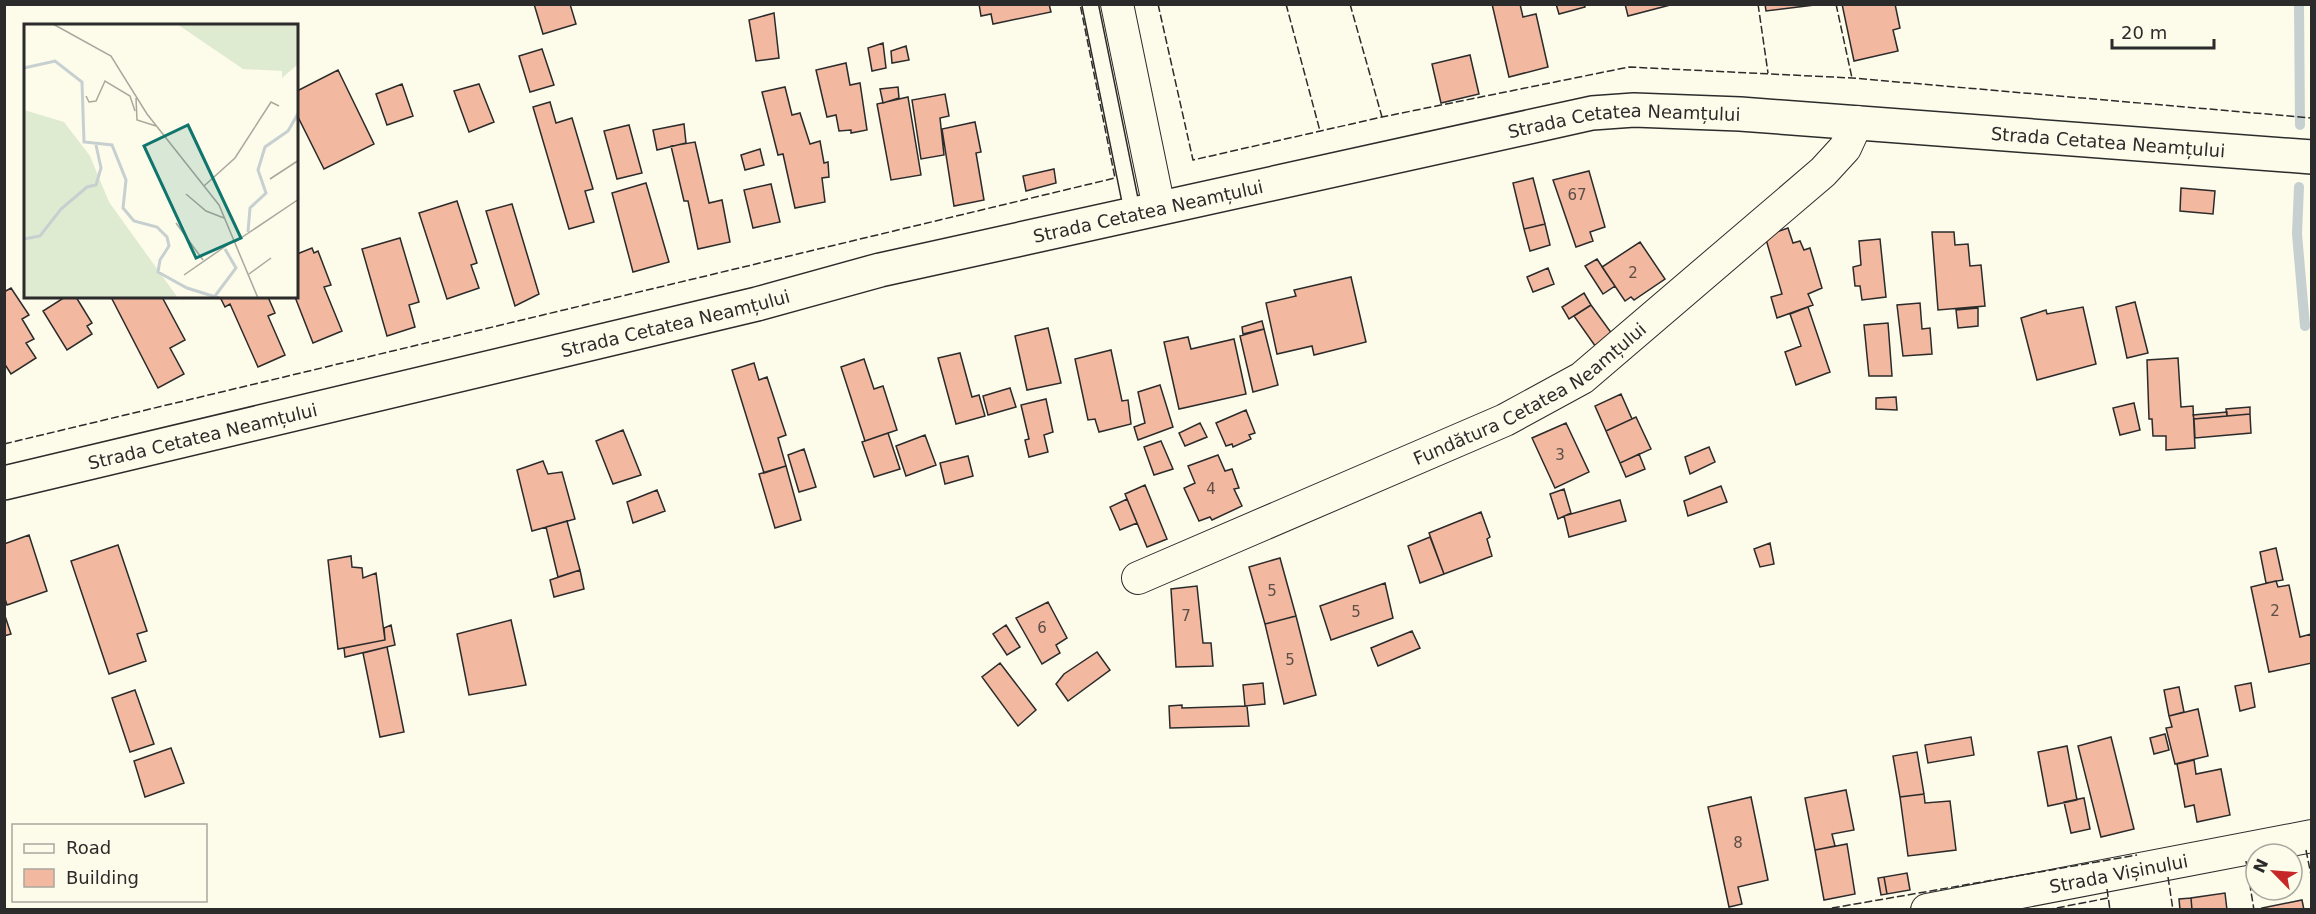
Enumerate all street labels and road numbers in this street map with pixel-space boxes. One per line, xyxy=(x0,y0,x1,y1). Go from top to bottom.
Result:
street label: Strada Cetatea Neamțului xyxy=(1506,99,1741,142)
street label: Strada Cetatea Neamțului xyxy=(1990,122,2226,161)
street label: Strada Cetatea Neamțului xyxy=(1031,175,1265,246)
street label: Strada Cetatea Neamțului xyxy=(559,285,792,361)
street label: Fundătura Cetatea Neamțului xyxy=(1410,318,1650,469)
street label: Strada Cetatea Neamțului xyxy=(86,398,319,473)
street label: Strada Vișinului xyxy=(2047,850,2190,897)

